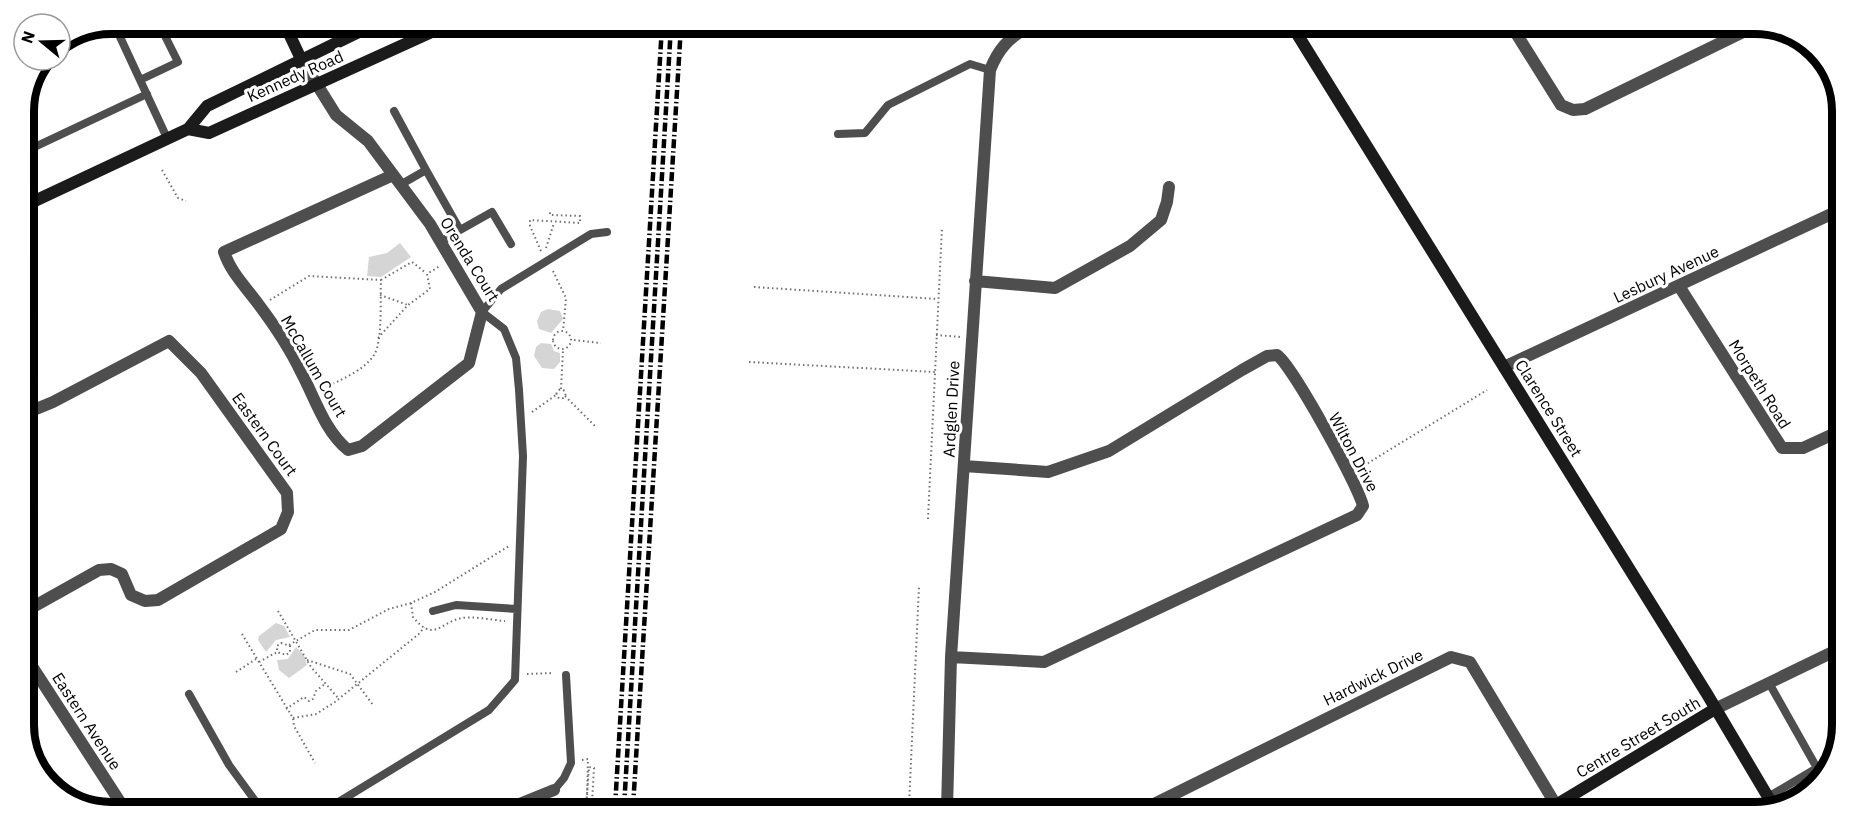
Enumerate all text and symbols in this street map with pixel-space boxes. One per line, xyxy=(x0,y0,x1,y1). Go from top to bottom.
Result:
north arrow xyxy=(12,12,72,72)
text: N xyxy=(16,28,39,46)
street label: Kennedy Road xyxy=(244,46,346,106)
street label: Orenda Court xyxy=(436,213,504,305)
street label: Lesbury Avenue xyxy=(1610,241,1722,307)
street label: McCallum Court xyxy=(277,311,351,421)
street label: Morpeth Road xyxy=(1725,336,1795,432)
street label: Clarence Street xyxy=(1511,356,1587,460)
street label: Ardglen Drive xyxy=(938,360,964,458)
street label: Eastern Court xyxy=(228,388,302,480)
street label: Wilton Drive xyxy=(1325,409,1383,495)
street label: Hardwick Drive xyxy=(1320,644,1426,710)
street label: Eastern Avenue xyxy=(48,669,126,774)
street label: Centre Street South xyxy=(1572,692,1704,782)

